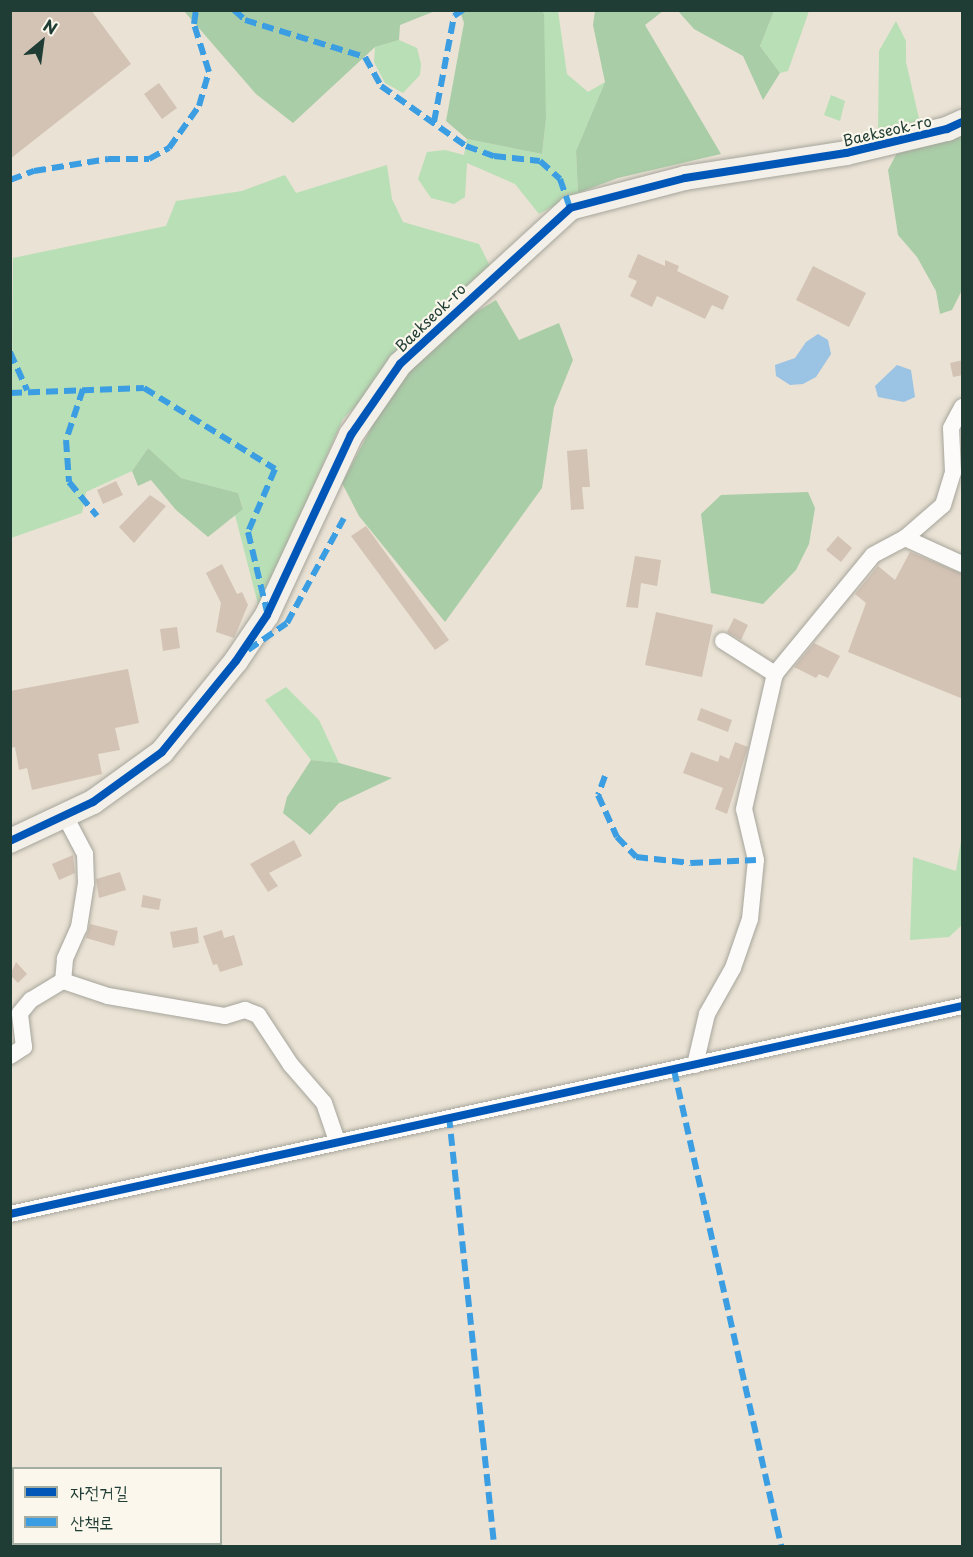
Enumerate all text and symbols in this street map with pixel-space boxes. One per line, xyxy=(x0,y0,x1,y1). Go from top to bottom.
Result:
north arrow xyxy=(12,12,72,72)
text: N xyxy=(39,13,62,40)
street label: Baekseok-ro xyxy=(841,111,933,149)
street label: Baekseok-ro xyxy=(391,279,469,355)
legend xyxy=(12,1467,222,1545)
text: 자전거길 xyxy=(70,1478,128,1505)
text: 산책로 xyxy=(70,1508,113,1535)

